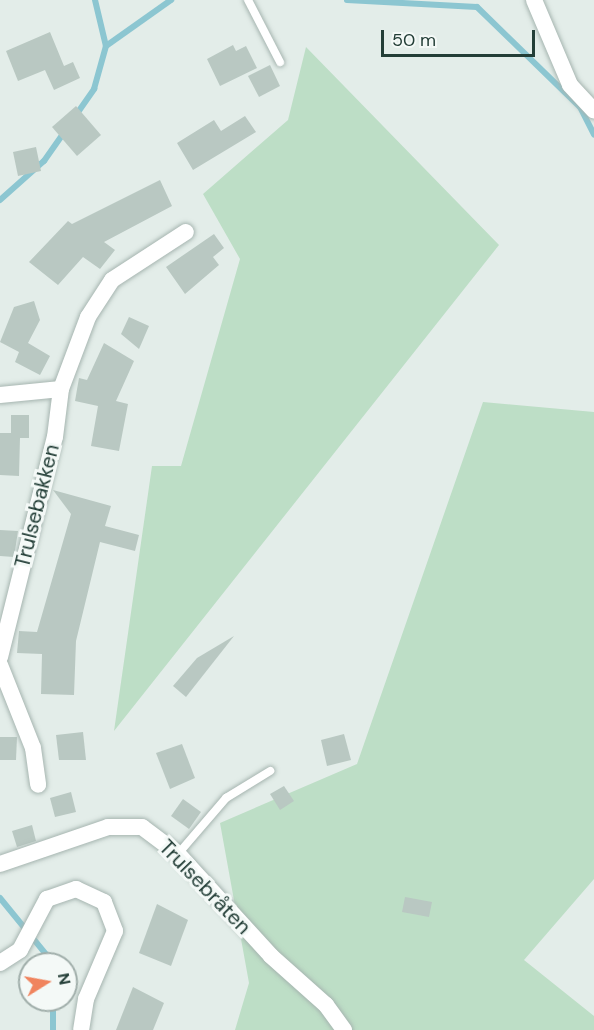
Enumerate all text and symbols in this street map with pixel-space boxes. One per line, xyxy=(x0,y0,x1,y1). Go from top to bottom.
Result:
scale bar xyxy=(384,18,538,56)
text: 50 m xyxy=(392,28,436,52)
street label: Trulsebakken xyxy=(9,442,65,570)
street label: Trulsebråten xyxy=(154,835,256,939)
north arrow xyxy=(18,952,78,1012)
text: N xyxy=(53,971,76,987)

